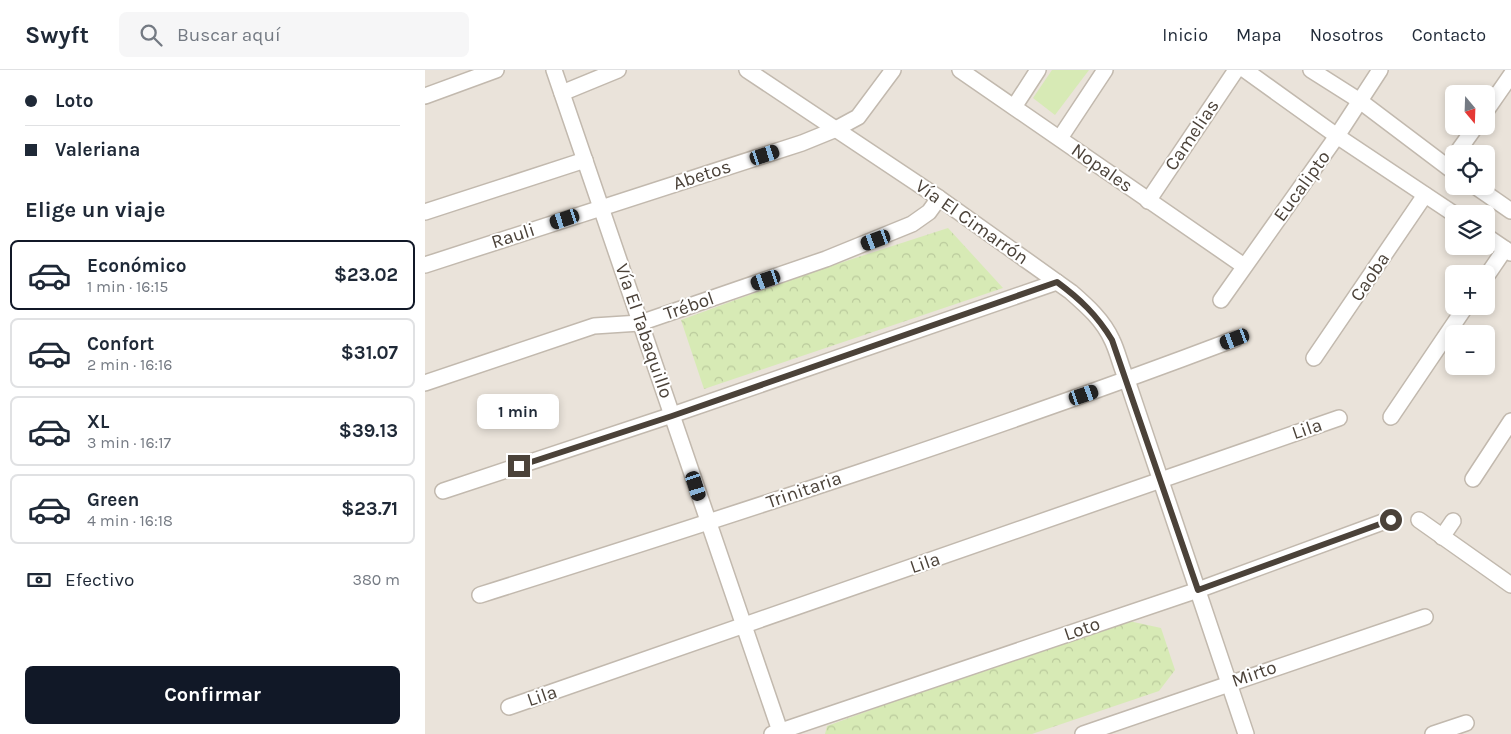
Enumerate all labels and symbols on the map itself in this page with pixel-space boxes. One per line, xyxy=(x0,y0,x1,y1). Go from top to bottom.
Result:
north arrow xyxy=(1445,85,1495,135)
street label: Camelias xyxy=(1160,95,1224,175)
street label: Nopales xyxy=(1067,139,1137,197)
car xyxy=(748,143,781,167)
street label: Eucalipto xyxy=(1269,146,1335,226)
street label: Abetos xyxy=(670,155,734,195)
street label: Vía El Cimarrón xyxy=(911,175,1033,269)
car xyxy=(548,207,581,231)
street label: Rauli xyxy=(488,219,538,253)
car xyxy=(859,228,892,252)
street label: Caoba xyxy=(1346,248,1394,306)
street label: Vía El Tabaquillo xyxy=(611,261,677,401)
car xyxy=(749,268,782,292)
street label: Trébol xyxy=(661,287,717,325)
car xyxy=(1218,327,1251,351)
car xyxy=(1067,383,1100,407)
callout: 1 min xyxy=(478,394,560,428)
street label: Lila xyxy=(1289,414,1325,444)
route end xyxy=(508,455,530,477)
street label: Trinitaria xyxy=(763,467,845,513)
car xyxy=(684,469,707,503)
route start xyxy=(1380,509,1402,531)
street label: Lila xyxy=(907,548,943,578)
street label: Loto xyxy=(1061,613,1103,645)
street label: Mirto xyxy=(1229,656,1279,692)
street label: Lila xyxy=(524,681,560,711)

